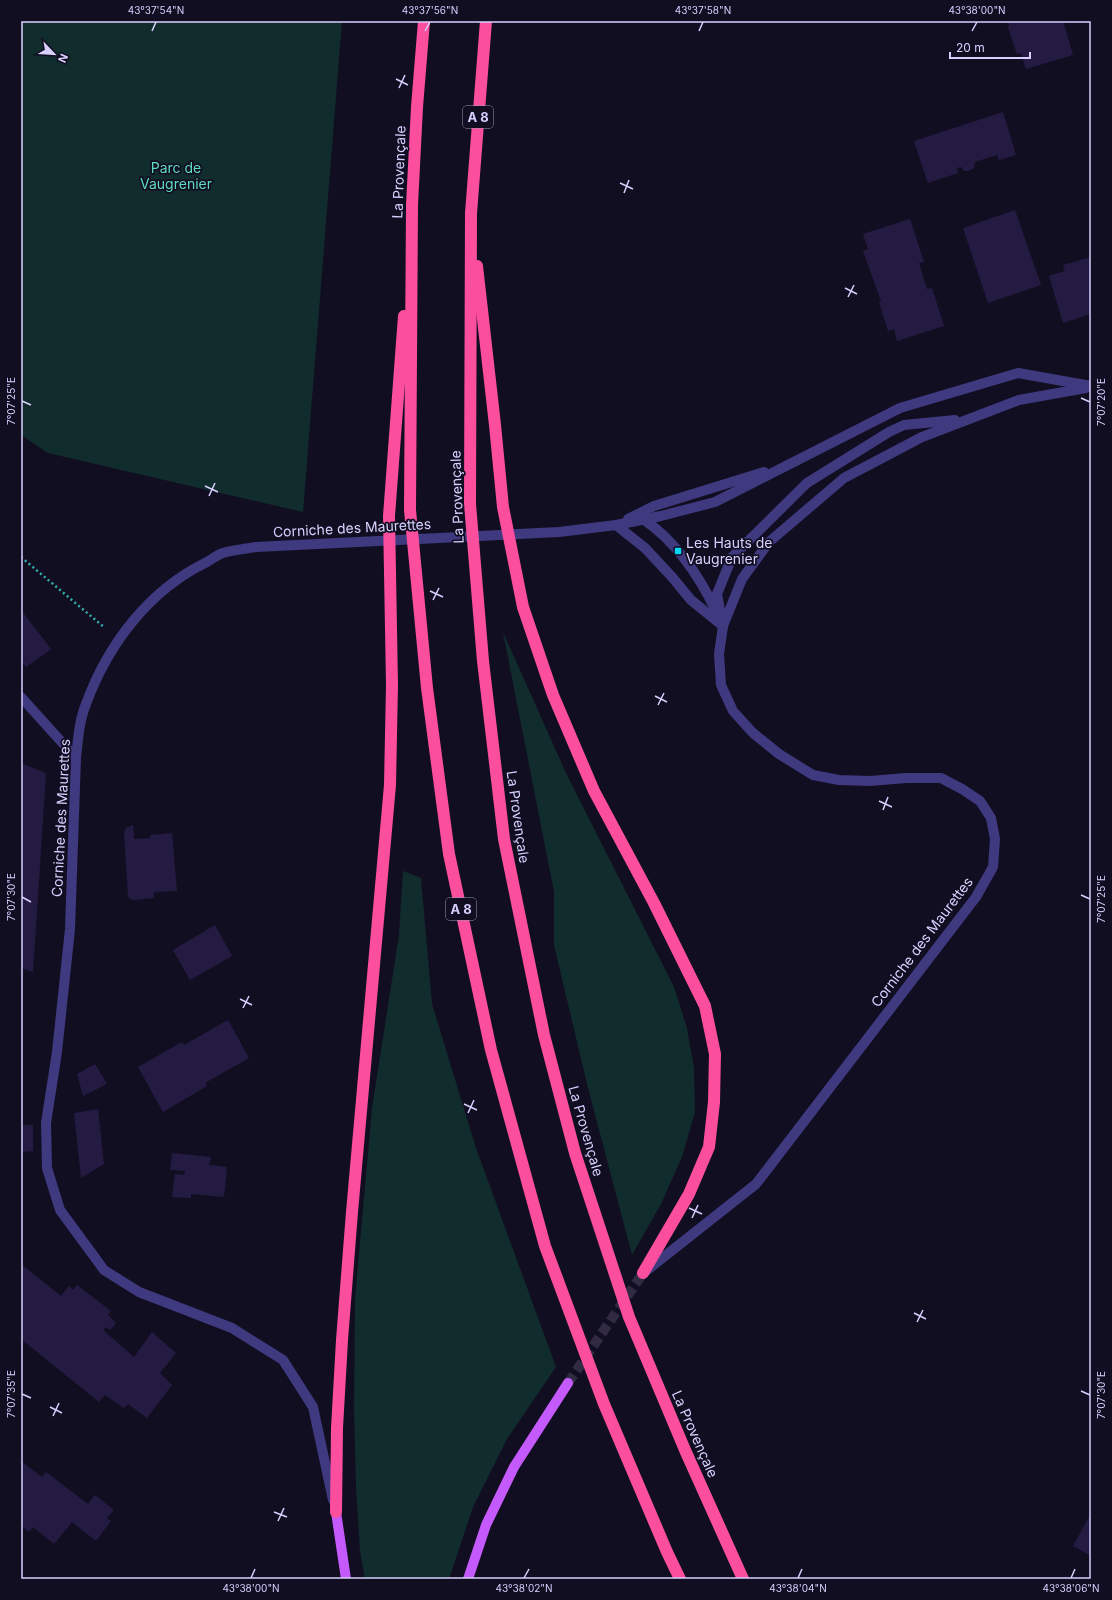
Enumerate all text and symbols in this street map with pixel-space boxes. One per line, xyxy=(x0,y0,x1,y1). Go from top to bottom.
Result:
text: 43°37'54"N xyxy=(128,4,184,16)
text: 43°37'56"N xyxy=(402,4,458,16)
text: 43°37'58"N xyxy=(675,4,731,16)
text: 43°38'00"N xyxy=(948,4,1006,16)
north arrow xyxy=(34,34,74,74)
scale bar xyxy=(950,34,1030,60)
text: 20 m xyxy=(956,40,985,55)
text: N xyxy=(55,51,71,65)
road number: A 8 xyxy=(463,106,493,128)
street label: La Provençale xyxy=(388,125,409,219)
park label: Parc de Vaugrenier xyxy=(140,159,212,192)
text: 7°07'25"E xyxy=(5,377,17,425)
text: 7°07'20"E xyxy=(1095,378,1107,426)
street label: La Provençale xyxy=(446,450,467,544)
street label: Corniche des Maurettes xyxy=(272,515,432,540)
place label: Les Hauts de Vaugrenier xyxy=(686,534,772,567)
marker: Les Hauts de Vaugrenier xyxy=(673,546,683,556)
street label: Corniche des Maurettes xyxy=(48,738,73,898)
street label: La Provençale xyxy=(504,769,533,864)
text: 7°07'30"E xyxy=(5,873,17,921)
street label: Corniche des Maurettes xyxy=(867,873,976,1010)
text: 7°07'25"E xyxy=(1095,875,1107,923)
road number: A 8 xyxy=(446,898,476,920)
street label: La Provençale xyxy=(565,1084,608,1178)
text: 7°07'35"E xyxy=(5,1370,17,1418)
text: 7°07'30"E xyxy=(1095,1371,1107,1419)
street label: La Provençale xyxy=(669,1388,722,1480)
text: 43°38'00"N xyxy=(222,1582,280,1594)
text: 43°38'02"N xyxy=(495,1582,553,1594)
text: 43°38'04"N xyxy=(769,1582,827,1594)
text: 43°38'06"N xyxy=(1042,1582,1100,1594)

